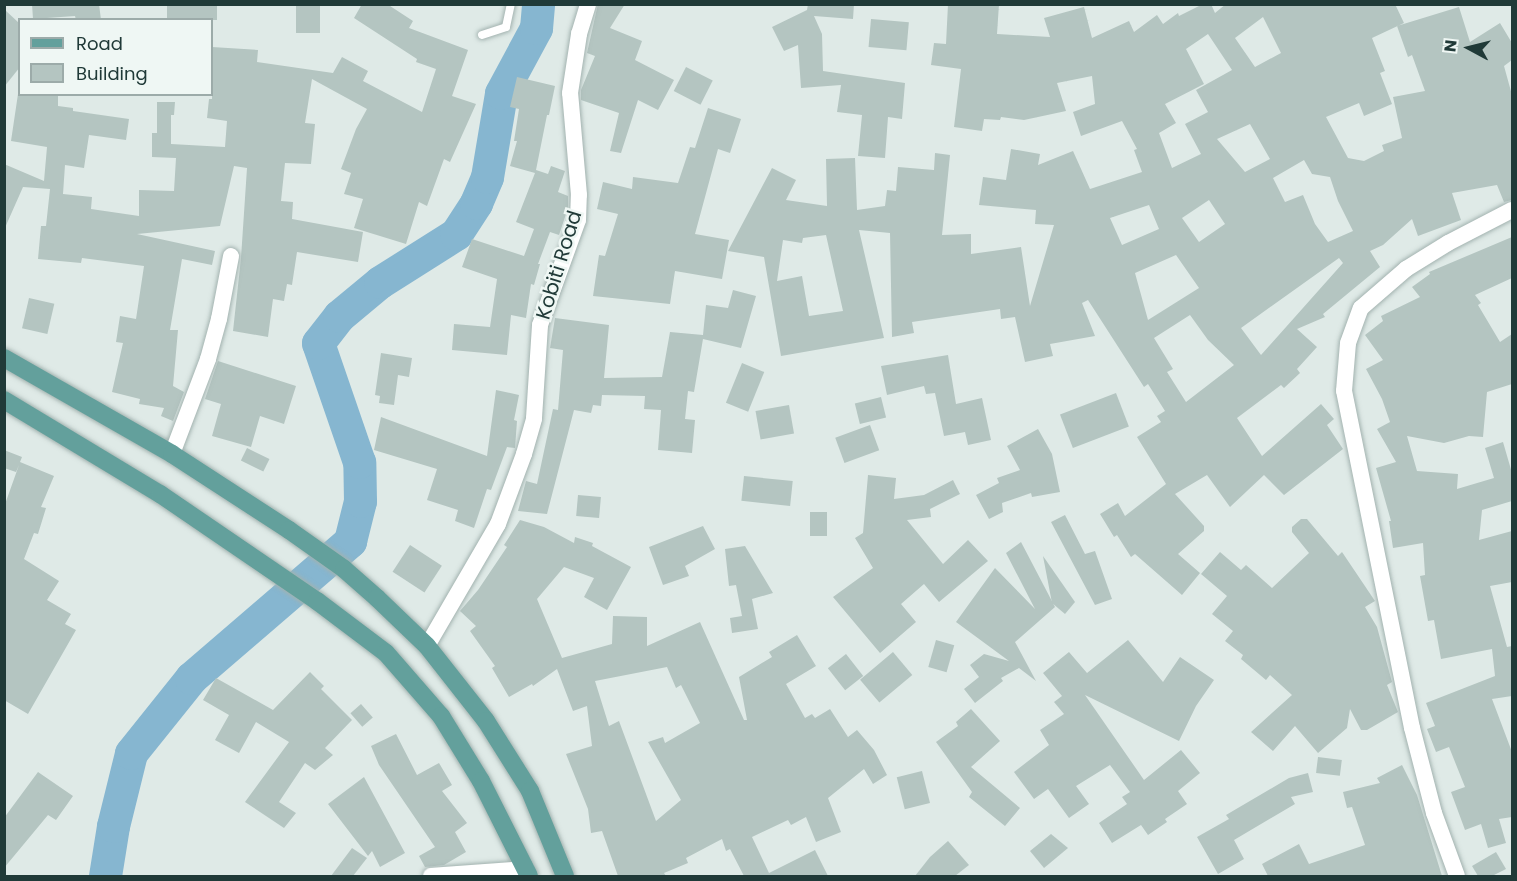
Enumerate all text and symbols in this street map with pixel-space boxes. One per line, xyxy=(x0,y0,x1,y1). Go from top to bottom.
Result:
legend xyxy=(18,18,213,96)
north arrow xyxy=(1439,18,1499,78)
text: Road xyxy=(76,31,123,56)
text: N xyxy=(1438,38,1463,53)
text: Building xyxy=(76,61,148,86)
street label: Kobiti Road xyxy=(531,208,587,322)

